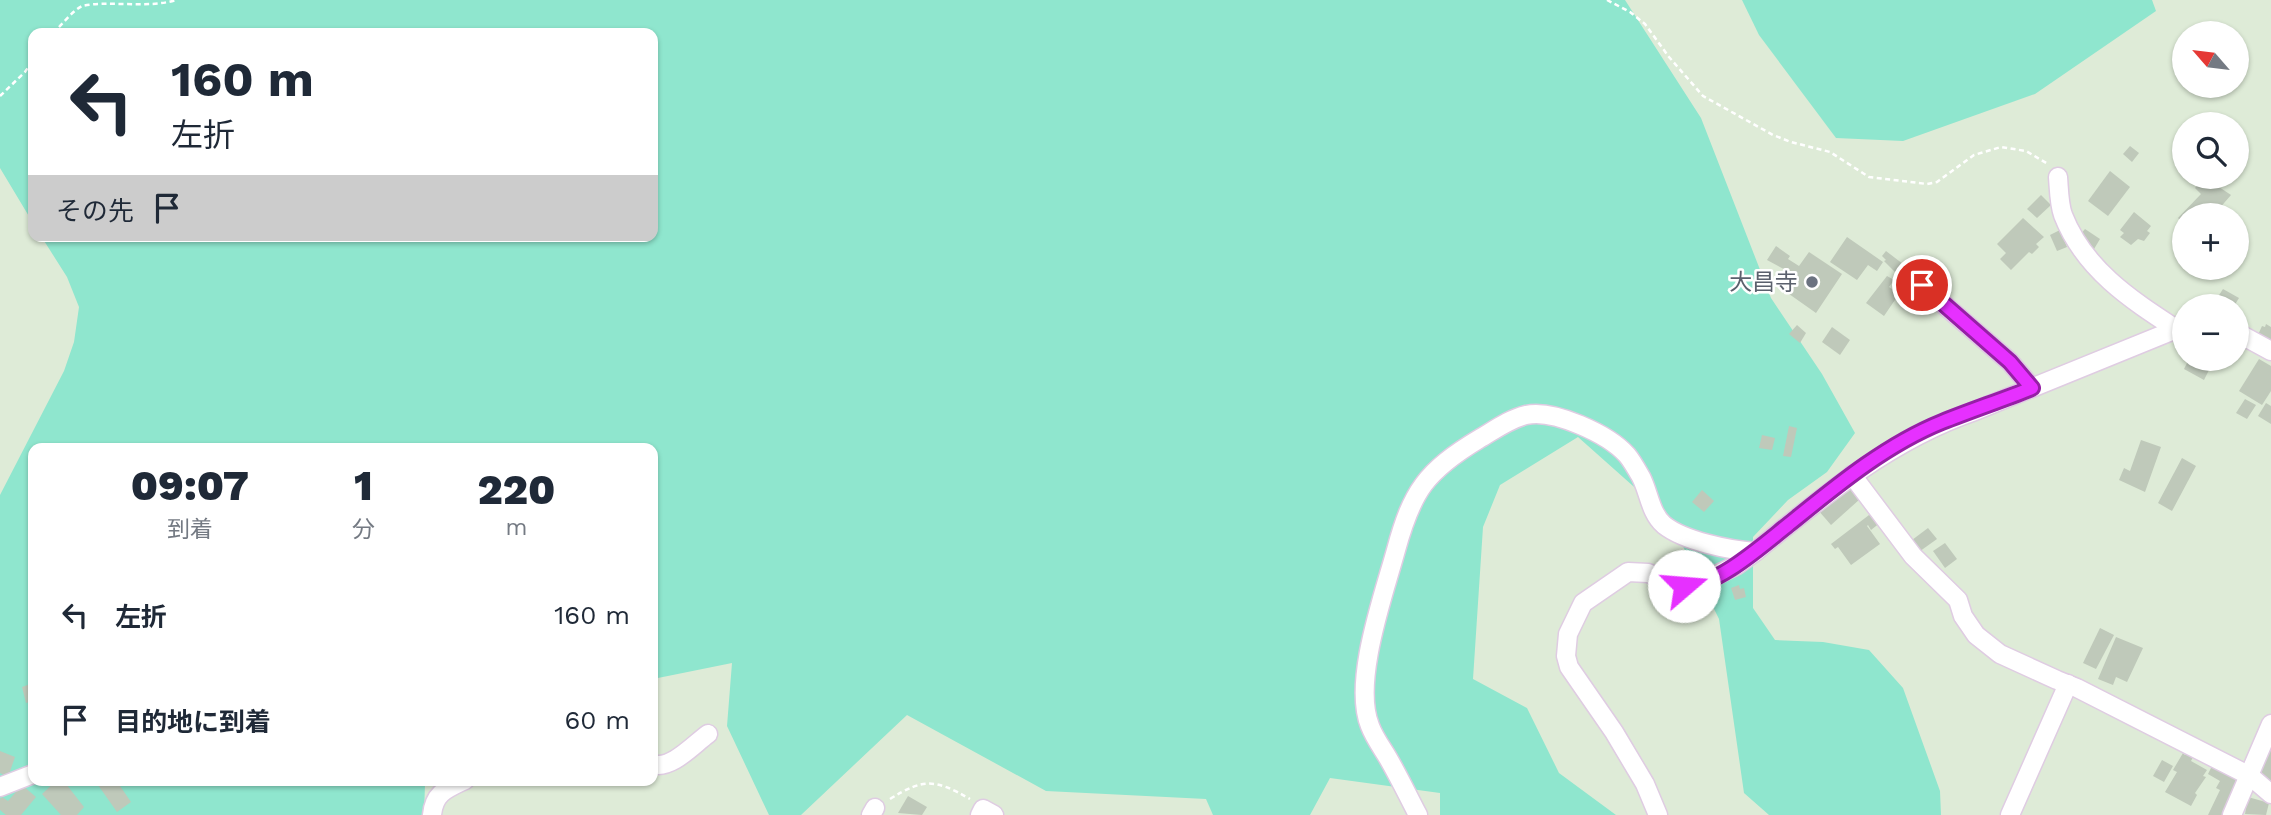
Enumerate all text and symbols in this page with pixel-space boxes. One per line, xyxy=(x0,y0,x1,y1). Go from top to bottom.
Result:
north arrow xyxy=(2172,21,2249,98)
map controls xyxy=(2172,21,2249,371)
text: 160 m xyxy=(171,50,314,108)
icon: left xyxy=(56,56,147,147)
button: search xyxy=(2172,112,2249,189)
text: 左折 xyxy=(171,116,235,154)
icon: arrive xyxy=(148,189,186,227)
text: その先 xyxy=(56,196,134,226)
button: + xyxy=(2172,203,2249,280)
pin xyxy=(1892,255,1952,315)
icon: arrive xyxy=(1903,266,1941,304)
place label: 大昌寺 xyxy=(1729,269,1798,296)
marker: 大昌寺 xyxy=(1804,274,1820,290)
button: − xyxy=(2172,294,2249,371)
text: 09:07 xyxy=(131,461,249,510)
text: 1 xyxy=(354,461,373,510)
text: 220 xyxy=(477,465,555,514)
text: m xyxy=(505,514,527,541)
text: 到着 xyxy=(167,516,213,543)
text: 分 xyxy=(352,516,375,543)
position arrow xyxy=(1647,549,1721,623)
icon: left xyxy=(56,596,94,634)
text: 160 m xyxy=(554,600,630,630)
text: 左折 xyxy=(115,602,167,632)
icon: arrive xyxy=(56,701,94,739)
text: 60 m xyxy=(564,705,630,735)
text: 目的地に到着 xyxy=(115,707,271,737)

